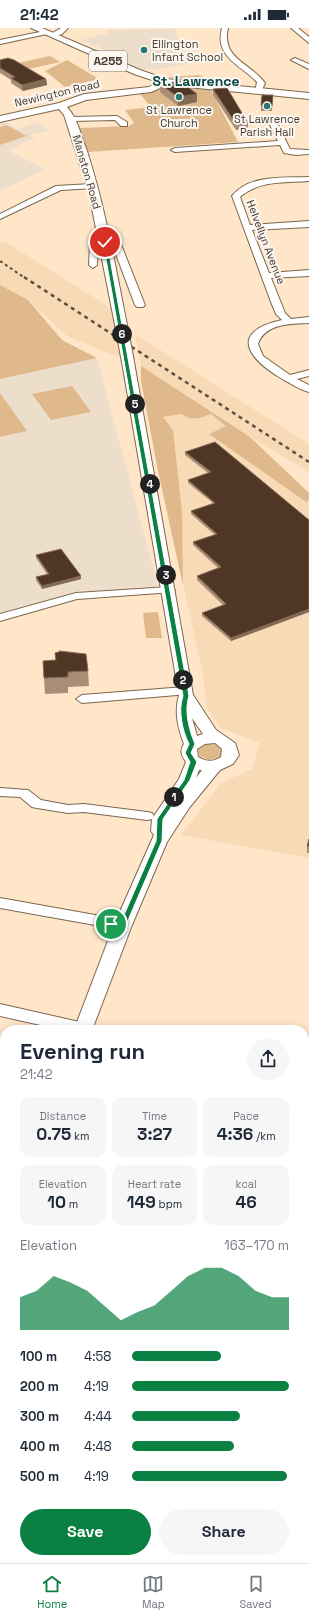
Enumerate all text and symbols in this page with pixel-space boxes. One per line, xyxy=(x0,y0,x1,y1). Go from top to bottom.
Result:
text: 21:42 xyxy=(20,5,59,24)
place label: Ellington Infant School xyxy=(152,37,223,64)
marker: Ellington Infant School xyxy=(139,45,149,55)
road number: A255 xyxy=(89,51,127,71)
district label: St. Lawrence xyxy=(152,72,240,90)
street label: Newington Road xyxy=(13,76,101,110)
marker: St Lawrence Church xyxy=(174,92,184,102)
marker: St Lawrence Parish Hall xyxy=(262,101,272,111)
place label: St Lawrence Church xyxy=(146,103,212,130)
place label: St Lawrence Parish Hall xyxy=(234,112,300,139)
street label: Manston Road xyxy=(70,133,104,211)
street label: Helvellyn Avenue xyxy=(244,198,288,286)
pin xyxy=(88,225,122,259)
icon: check xyxy=(94,231,116,253)
pin: 6 xyxy=(112,324,132,344)
text: 6 xyxy=(119,327,125,341)
pin: 5 xyxy=(125,394,145,414)
text: 5 xyxy=(132,397,138,411)
pin: 4 xyxy=(140,474,160,494)
text: 4 xyxy=(147,477,154,491)
pin: 3 xyxy=(156,565,176,585)
text: 3 xyxy=(163,568,169,582)
pin: 2 xyxy=(173,670,193,690)
text: 2 xyxy=(180,673,186,687)
pin: 1 xyxy=(164,787,184,807)
text: 1 xyxy=(172,790,176,804)
pin xyxy=(94,907,128,941)
icon: arrive xyxy=(100,913,122,935)
text: Evening run xyxy=(20,1037,145,1065)
button: share xyxy=(247,1038,289,1080)
text: 21:42 xyxy=(20,1066,53,1083)
text: Distance xyxy=(39,1109,86,1123)
text: Time xyxy=(142,1109,167,1123)
text: Pace xyxy=(233,1109,259,1123)
text: 0.75 xyxy=(36,1123,71,1145)
text: 3:27 xyxy=(137,1123,172,1145)
text: 4:36 xyxy=(217,1123,253,1145)
text: km xyxy=(71,1129,89,1143)
text: /km xyxy=(253,1129,276,1143)
text: Elevation xyxy=(39,1177,87,1191)
text: Heart rate xyxy=(128,1177,181,1191)
text: kcal xyxy=(236,1177,257,1191)
text: 10 xyxy=(47,1191,66,1213)
text: 149 xyxy=(127,1191,156,1213)
text: 46 xyxy=(235,1191,257,1213)
text: m xyxy=(66,1197,78,1211)
text: bpm xyxy=(156,1197,182,1211)
text: Elevation xyxy=(20,1237,77,1254)
text: 163–170 m xyxy=(224,1237,289,1254)
text: 100 m xyxy=(20,1348,57,1365)
text: 4:58 xyxy=(84,1348,111,1365)
text: 200 m xyxy=(20,1378,59,1395)
text: 4:19 xyxy=(84,1378,109,1395)
text: 300 m xyxy=(20,1408,59,1425)
text: 4:44 xyxy=(84,1408,112,1425)
text: 400 m xyxy=(20,1438,60,1455)
text: 4:48 xyxy=(84,1438,112,1455)
text: 500 m xyxy=(20,1468,59,1485)
text: 4:19 xyxy=(84,1468,109,1485)
button: Save xyxy=(20,1509,151,1555)
button: Share xyxy=(159,1509,289,1555)
tab: Home xyxy=(37,1573,67,1611)
tab: Map xyxy=(142,1573,165,1611)
tab: Saved xyxy=(240,1573,272,1611)

